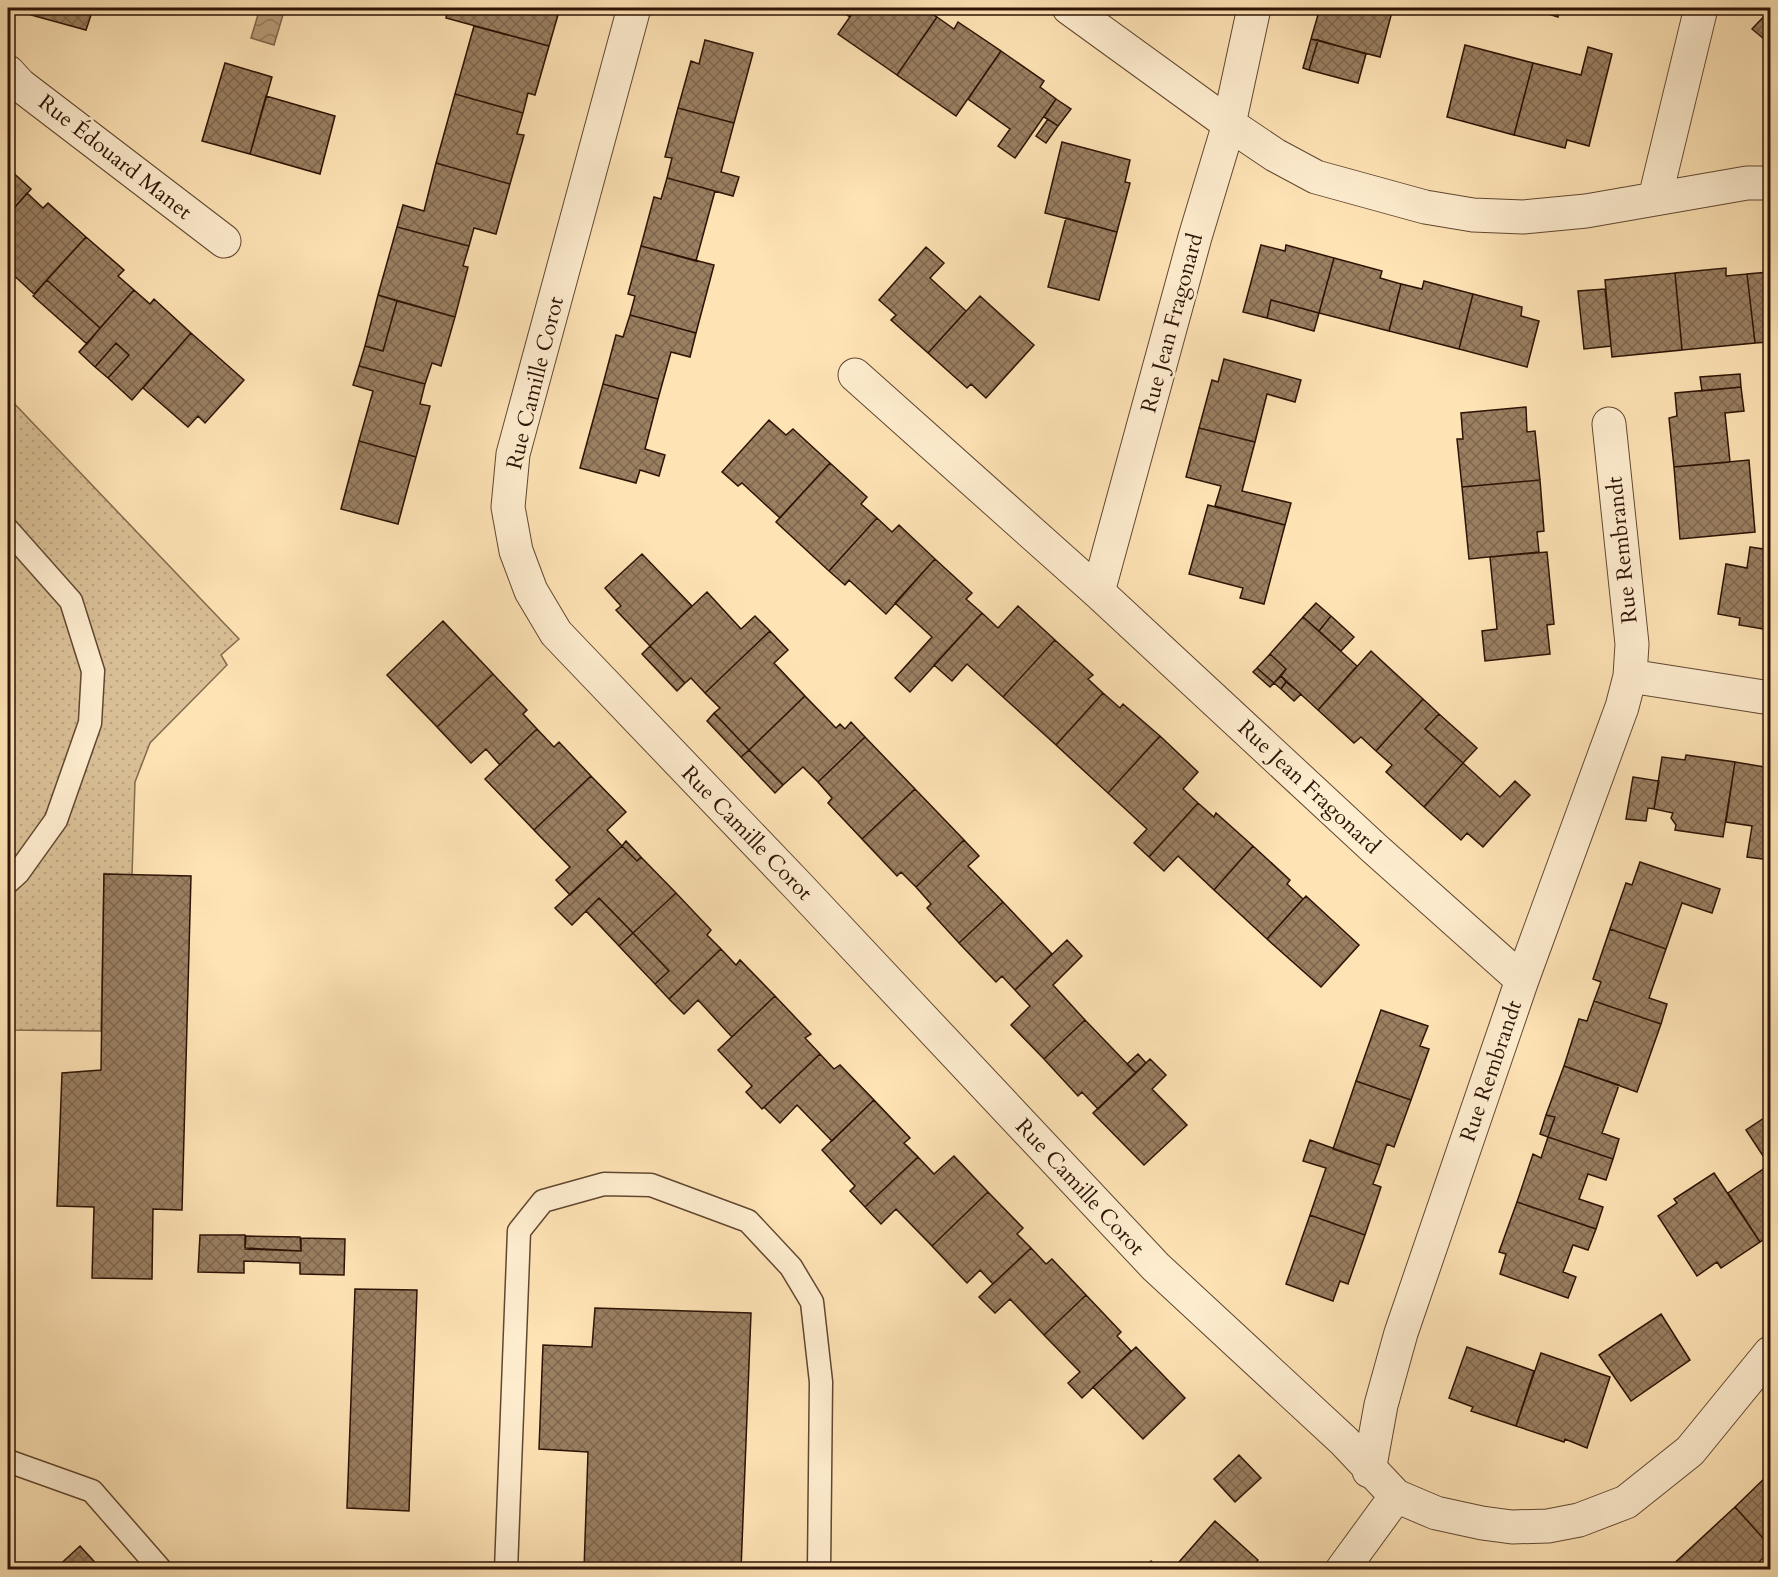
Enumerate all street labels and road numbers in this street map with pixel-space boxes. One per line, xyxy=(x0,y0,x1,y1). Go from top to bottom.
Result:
street label: Rue Édouard Manet xyxy=(32,88,198,227)
street label: Rue Jean Fragonard xyxy=(1134,230,1210,416)
street label: Rue Camille Corot xyxy=(499,293,571,473)
street label: Rue Rembrandt xyxy=(1599,475,1645,625)
street label: Rue Jean Fragonard xyxy=(1231,713,1387,861)
street label: Rue Camille Corot xyxy=(675,759,819,907)
street label: Rue Rembrandt xyxy=(1453,996,1529,1146)
street label: Rue Camille Corot xyxy=(1009,1112,1151,1262)

